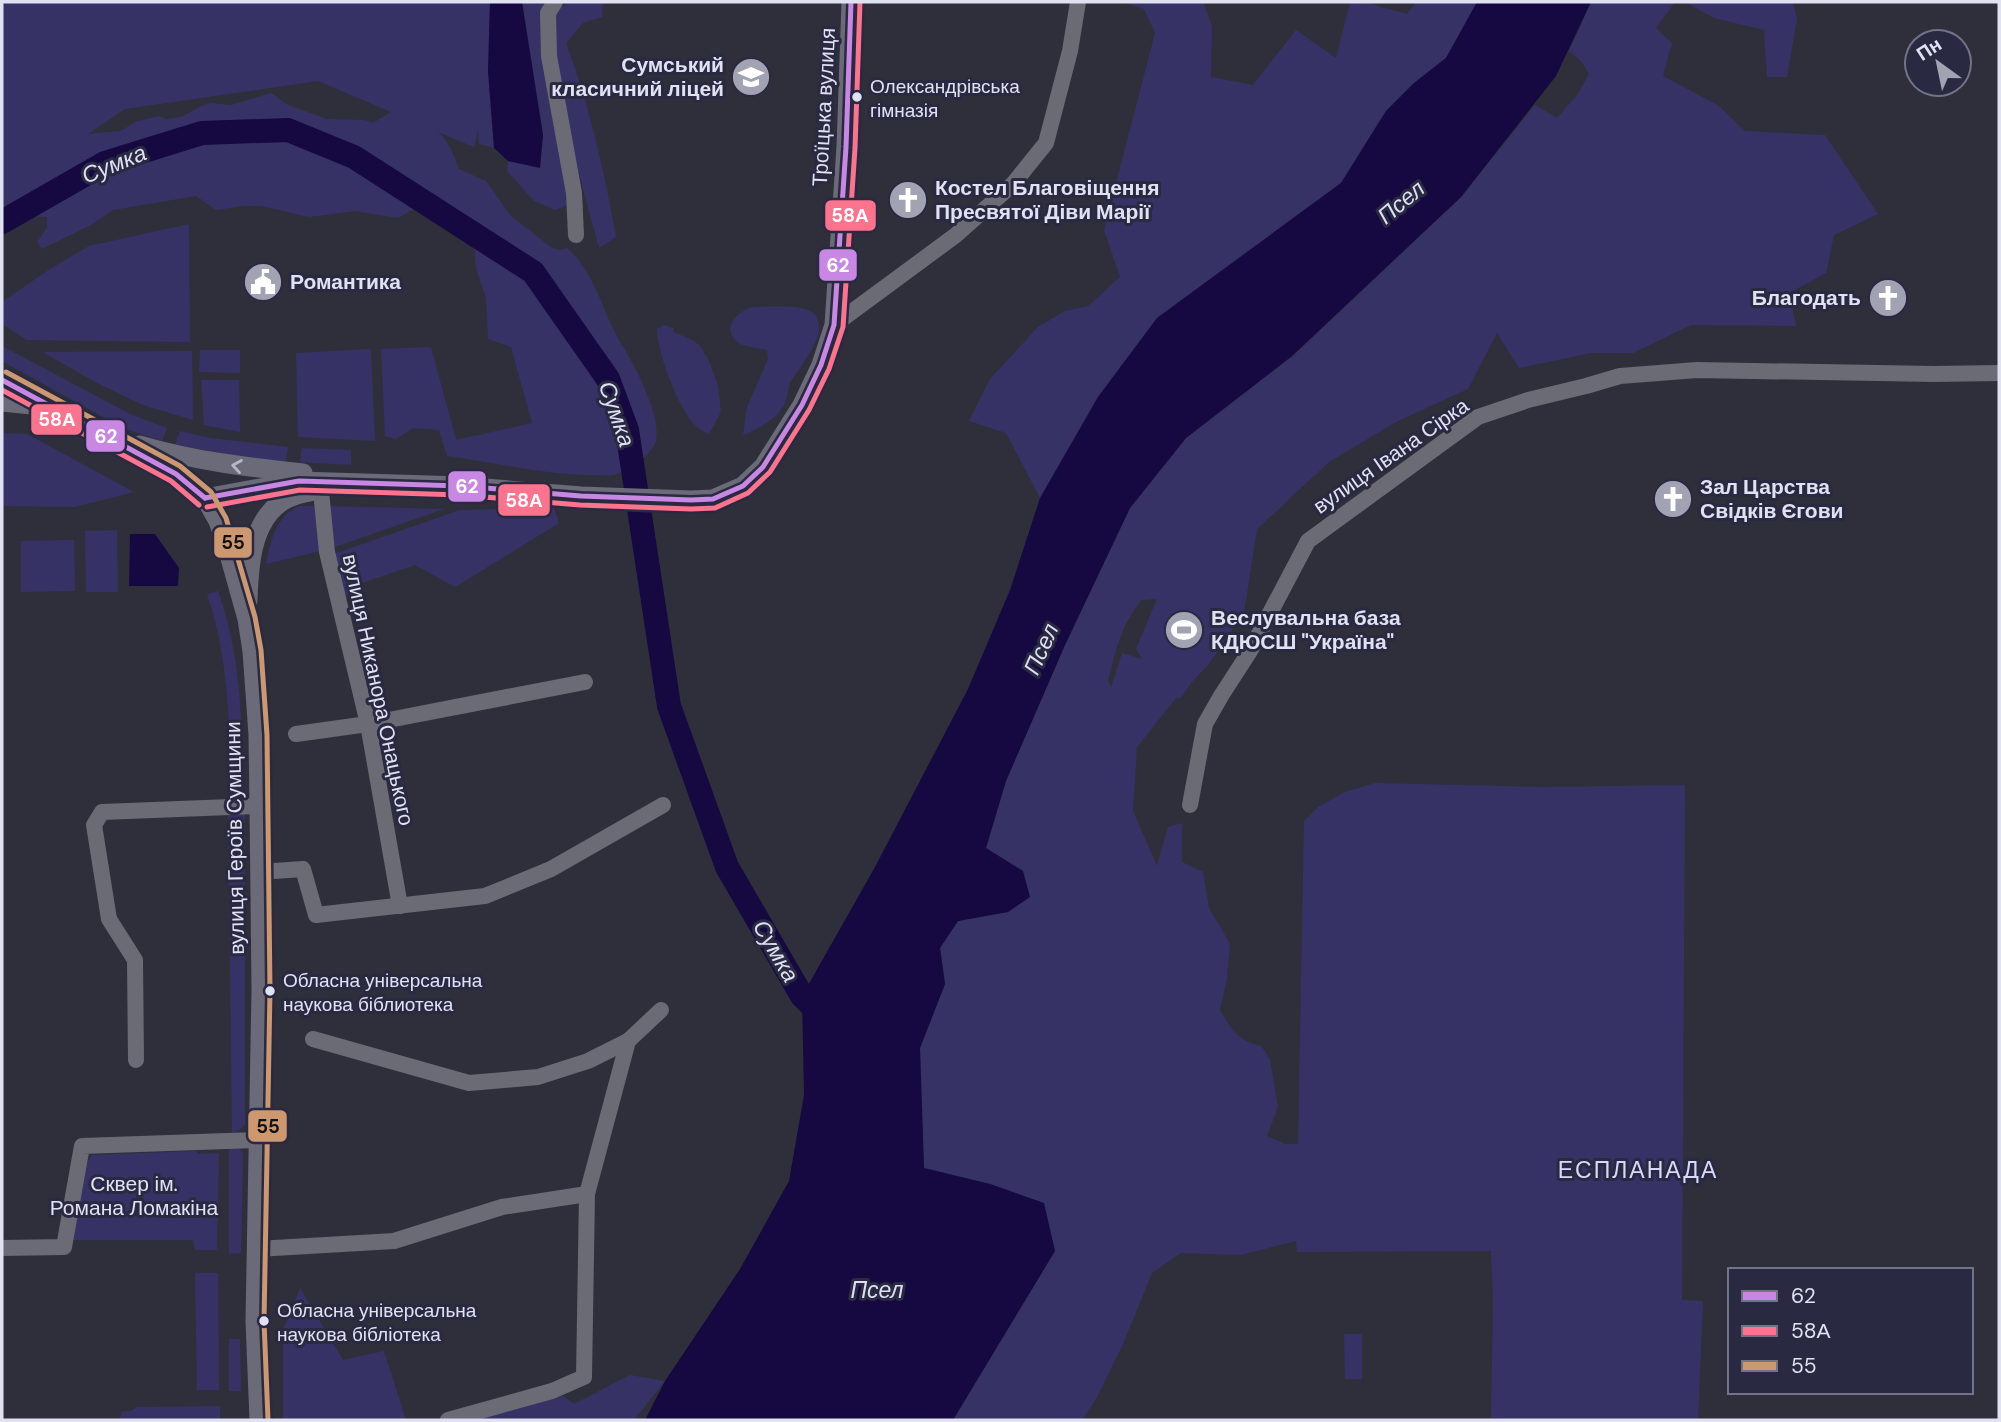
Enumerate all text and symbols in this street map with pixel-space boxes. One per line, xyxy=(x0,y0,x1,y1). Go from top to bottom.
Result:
street label: Троїцька вулиця xyxy=(806,27,842,187)
north arrow xyxy=(1903,28,1973,98)
text: Пн xyxy=(1912,32,1946,66)
place label: Сумський класичний ліцей xyxy=(551,51,724,103)
school or university icon: Сумський класичний ліцей xyxy=(730,56,772,98)
place label: Олександрівська гімназія xyxy=(870,74,1020,123)
marker: Олександрівська гімназія xyxy=(850,90,864,104)
water label: Сумка xyxy=(77,137,151,191)
water label: Псел xyxy=(1371,173,1431,231)
place label: Костел Благовіщення Пресвятої Діви Марії xyxy=(935,174,1159,226)
church icon: Костел Благовіщення Пресвятої Діви Марії xyxy=(887,179,929,221)
line badge: 58А xyxy=(824,199,877,232)
text: 58А xyxy=(831,203,869,228)
line badge: 62 xyxy=(818,248,858,282)
text: 62 xyxy=(827,253,849,278)
public building icon: Романтика xyxy=(242,261,284,303)
place label: Романтика xyxy=(290,268,401,296)
church icon: Благодать xyxy=(1867,277,1909,319)
place label: Благодать xyxy=(1752,284,1861,312)
water label: Сумка xyxy=(592,377,642,451)
street label: вулиця Івана Сірка xyxy=(1308,392,1475,520)
line badge: 58А xyxy=(30,403,83,436)
text: 58А xyxy=(38,407,76,432)
line badge: 62 xyxy=(85,419,126,453)
text: 62 xyxy=(95,424,117,449)
one-way arrow xyxy=(231,459,243,474)
line badge: 62 xyxy=(447,470,487,503)
place label: Зал Царства Свідків Єгови xyxy=(1700,473,1844,525)
text: 62 xyxy=(456,474,478,499)
church icon: Зал Царства Свідків Єгови xyxy=(1652,478,1694,520)
line badge: 58А xyxy=(497,483,551,517)
text: 58А xyxy=(505,488,543,513)
line badge: 55 xyxy=(213,526,253,559)
text: 55 xyxy=(221,530,245,555)
street label: вулиця Никанора Онацького xyxy=(336,552,420,828)
place label: Веслувальна база КДЮСШ "Україна" xyxy=(1211,604,1401,656)
sports icon: Веслувальна база КДЮСШ "Україна" xyxy=(1163,609,1205,651)
water label: Псел xyxy=(1016,619,1066,679)
street label: вулиця Героїв Сумщини xyxy=(219,721,251,955)
water label: Сумка xyxy=(746,914,806,988)
place label: Обласна універсальна наукова біблиотека xyxy=(283,968,483,1017)
marker: Обласна універсальна наукова біблиотека xyxy=(263,984,277,998)
line badge: 55 xyxy=(247,1109,288,1143)
text: 55 xyxy=(256,1114,280,1139)
district label: ЕСПЛАНАДА xyxy=(1558,1155,1718,1185)
park label: Сквер ім. Романа Ломакіна xyxy=(50,1170,219,1222)
legend xyxy=(1728,1268,1973,1394)
water label: Псел xyxy=(850,1275,904,1305)
text: 62 xyxy=(1791,1282,1816,1310)
place label: Обласна універсальна наукова бібліотека xyxy=(277,1298,477,1347)
marker: Обласна універсальна наукова бібліотека xyxy=(257,1314,271,1328)
text: 58А xyxy=(1791,1317,1831,1345)
text: 55 xyxy=(1791,1352,1817,1380)

